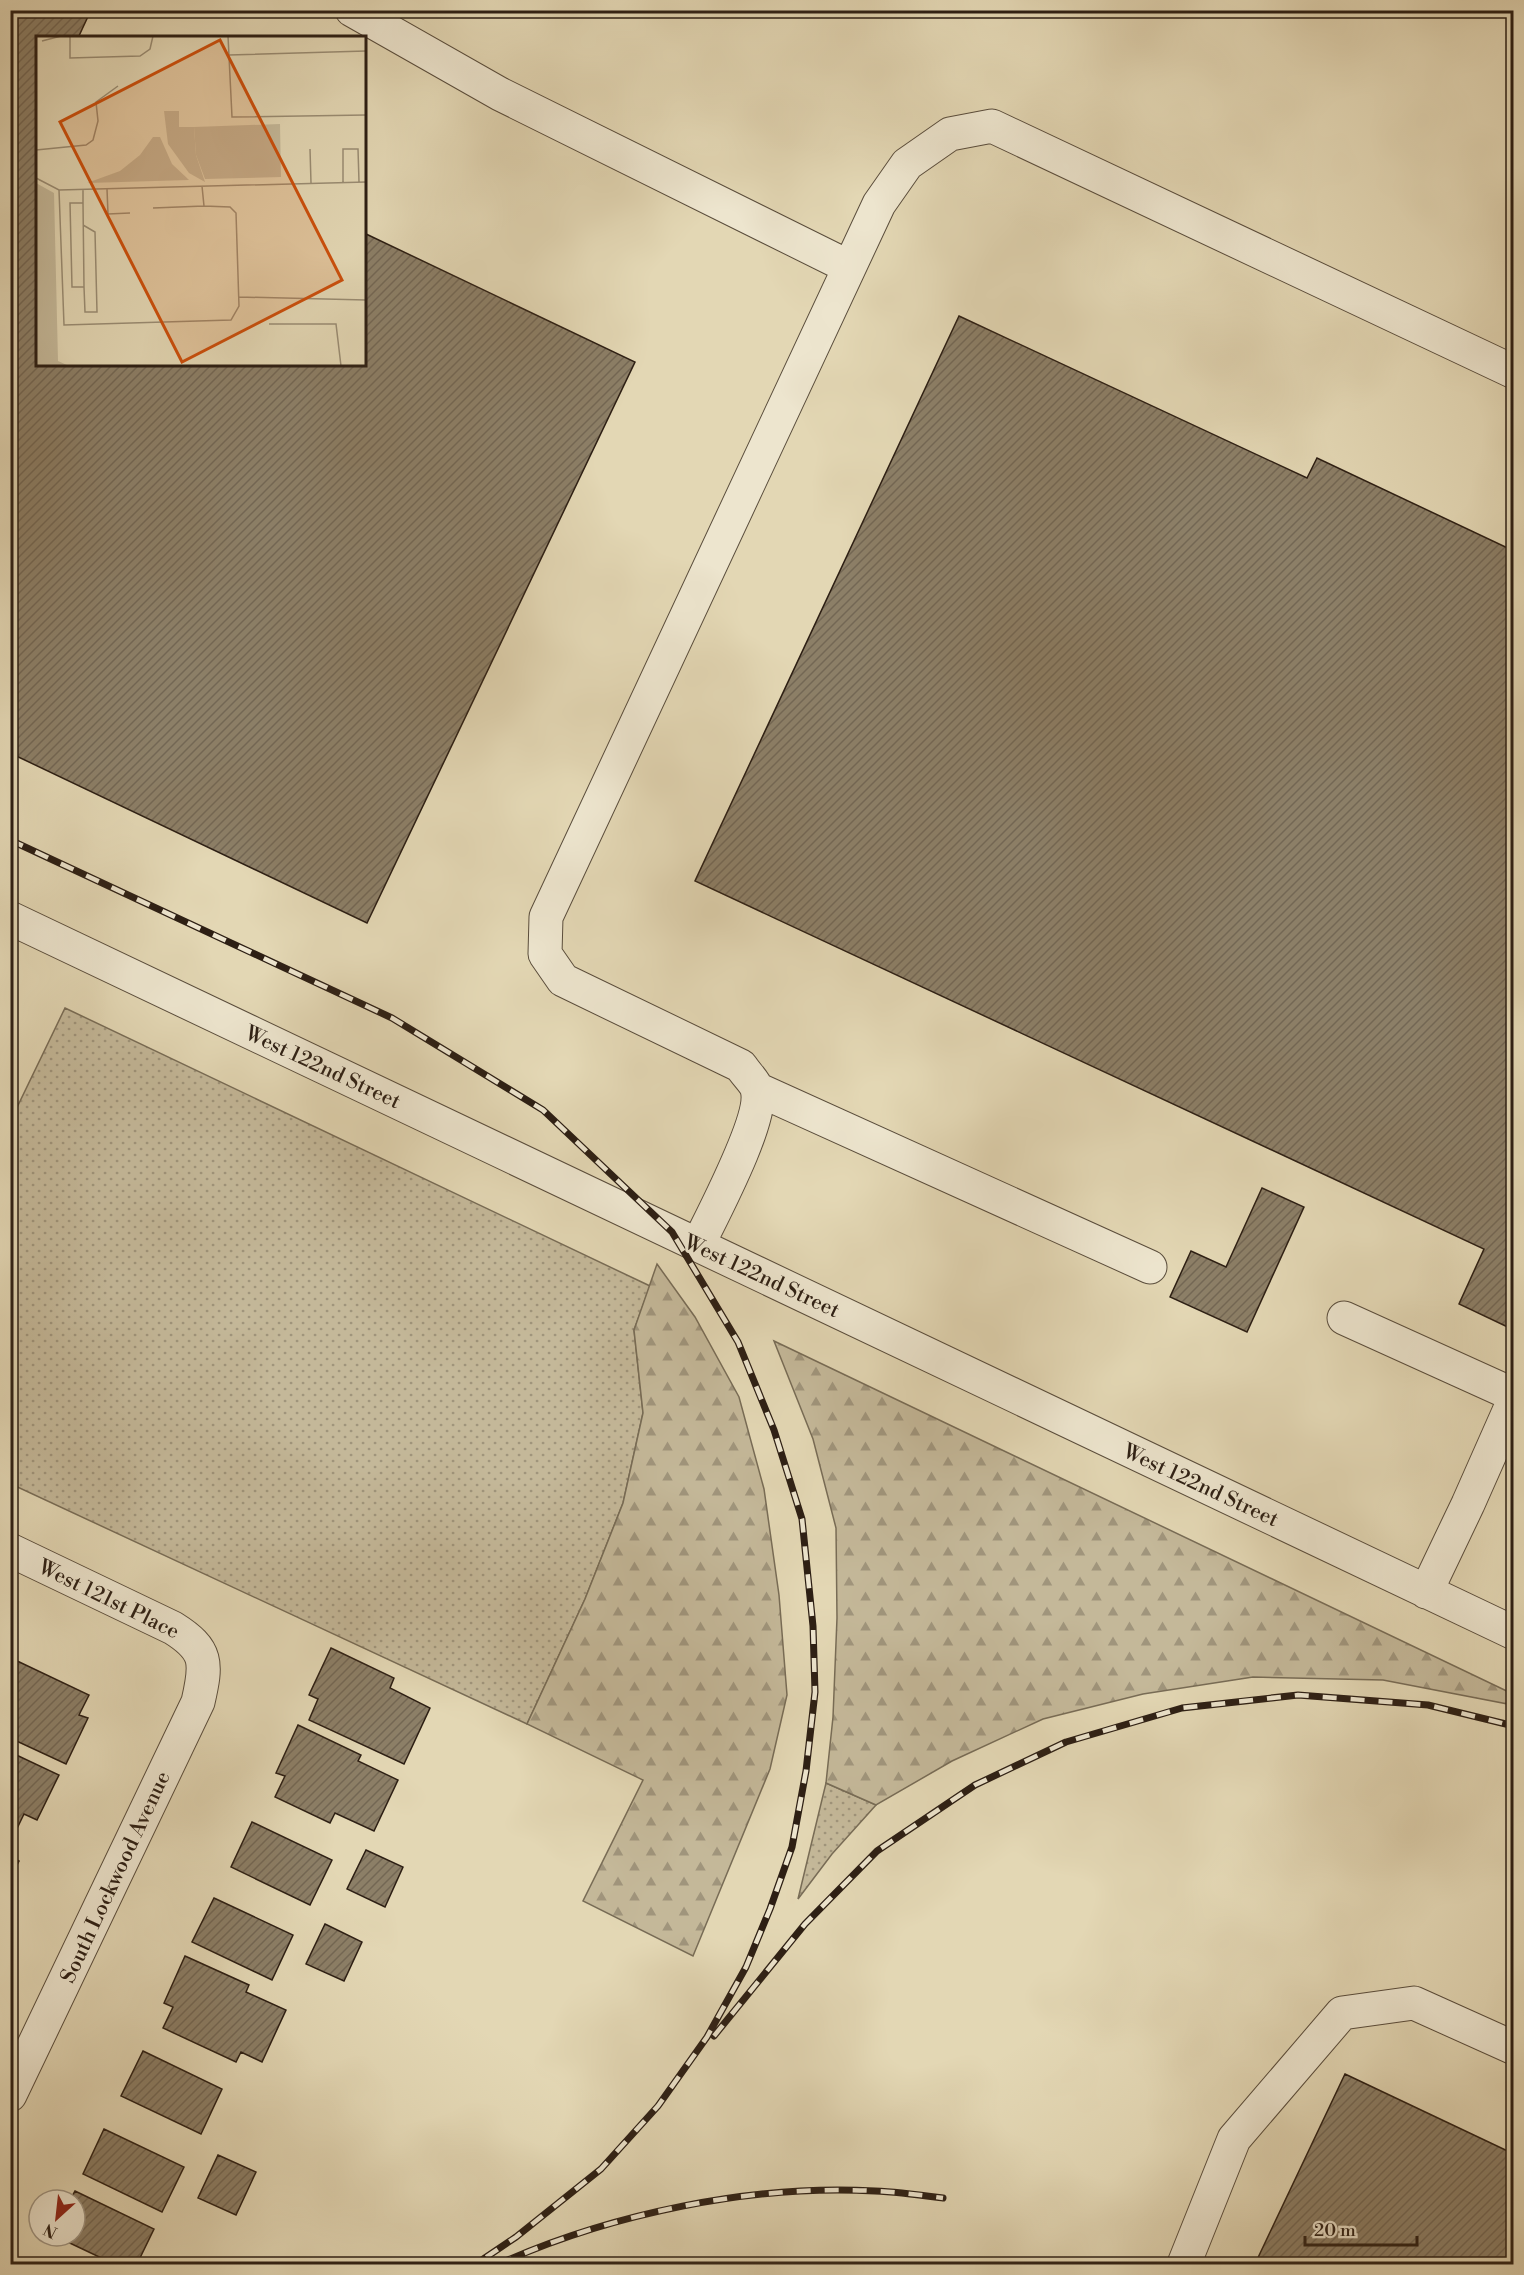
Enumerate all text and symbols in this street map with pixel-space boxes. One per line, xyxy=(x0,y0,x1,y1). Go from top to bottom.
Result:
inset map xyxy=(36,36,366,366)
street label: West 122nd Street xyxy=(240,1020,405,1116)
street label: West 122nd Street xyxy=(679,1229,844,1325)
street label: West 122nd Street xyxy=(1118,1438,1283,1534)
street label: West 121st Place xyxy=(33,1554,183,1645)
street label: South Lockwood Avenue xyxy=(55,1767,176,1988)
north arrow xyxy=(27,2188,87,2248)
scale bar xyxy=(1305,2209,1418,2247)
text: N xyxy=(40,2219,61,2242)
text: 20 m xyxy=(1314,2219,1356,2242)

